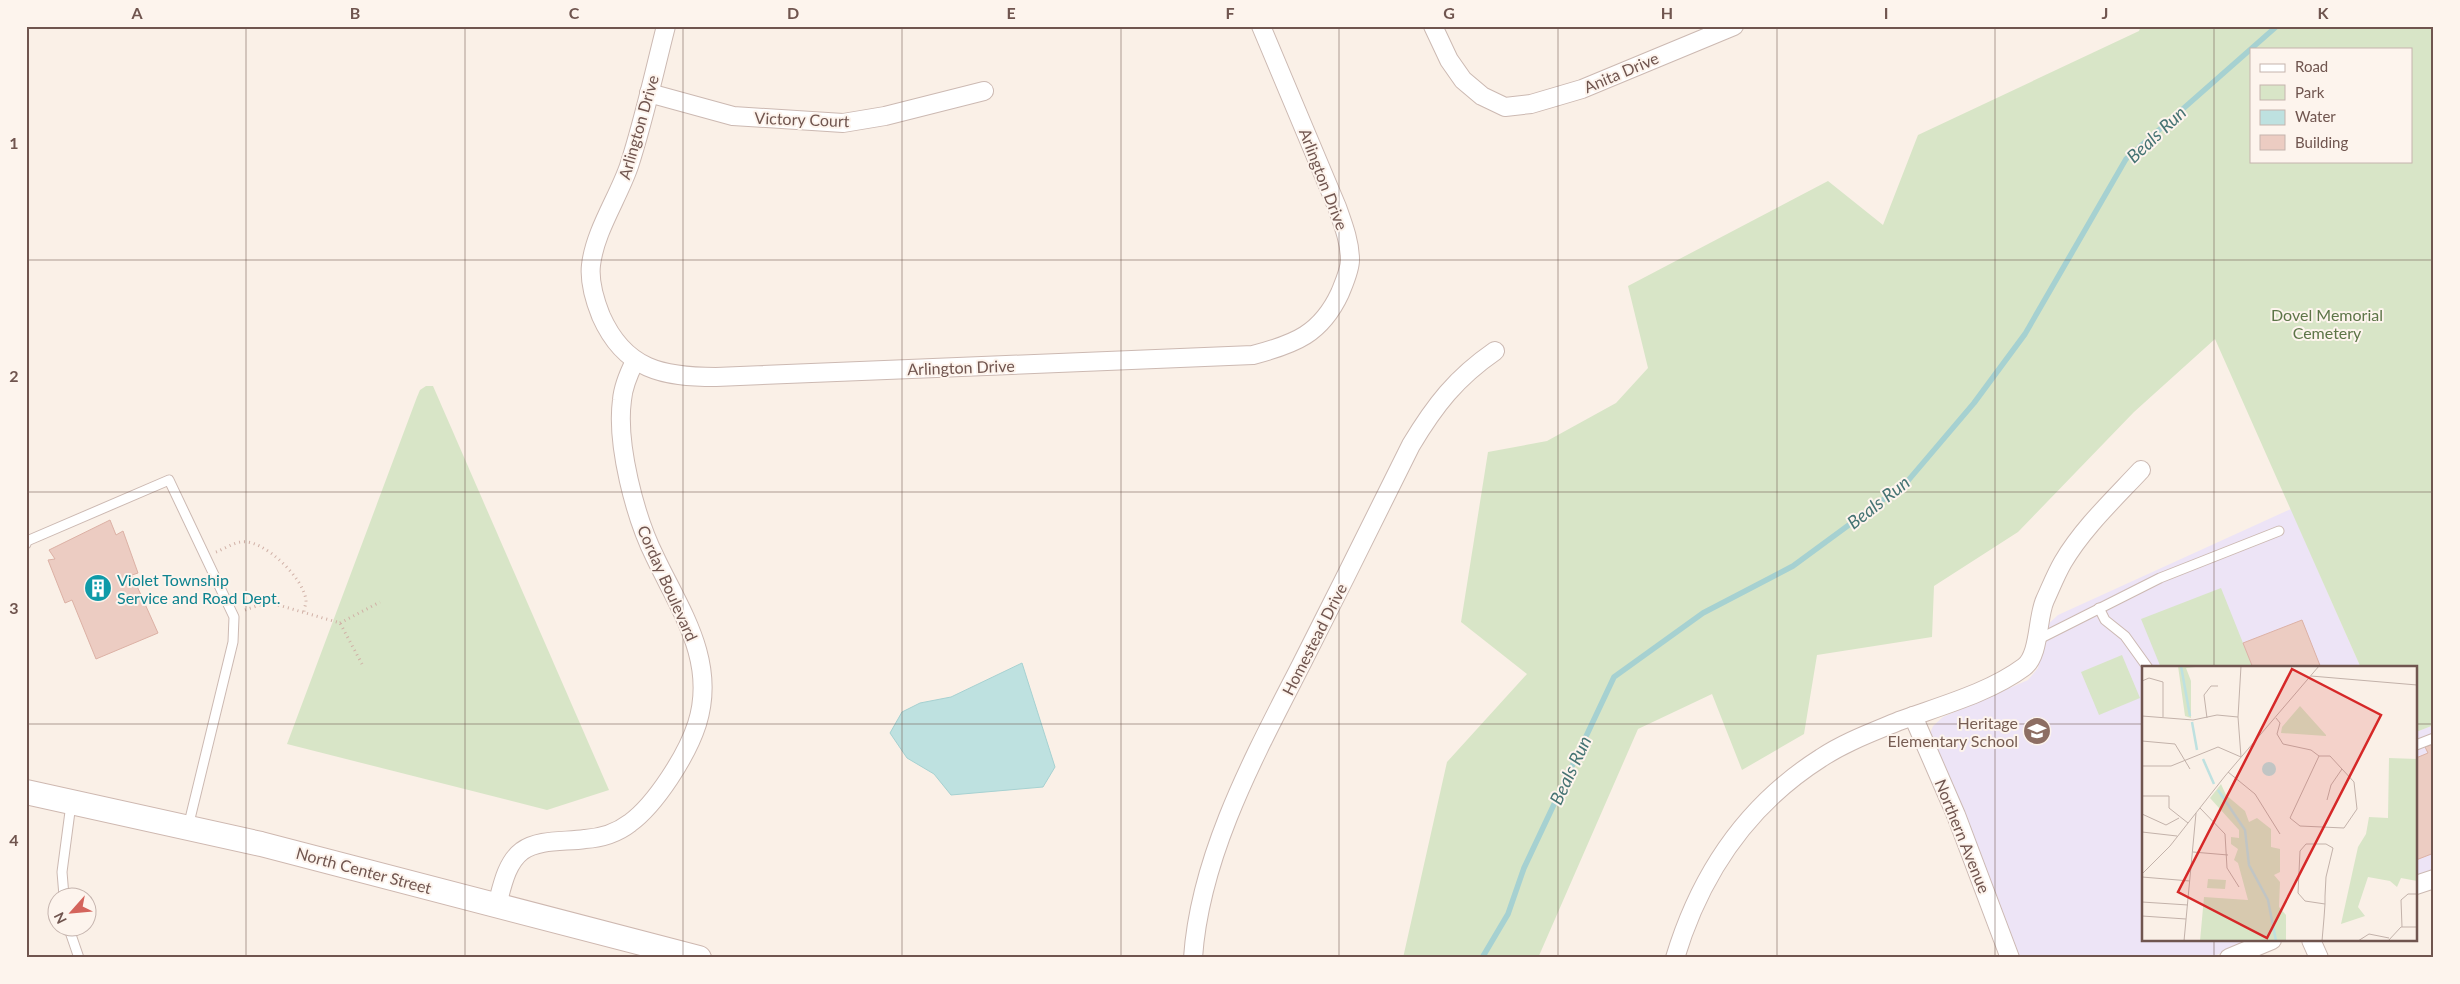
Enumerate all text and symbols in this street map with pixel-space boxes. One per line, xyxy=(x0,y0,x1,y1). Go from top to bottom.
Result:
text: A xyxy=(130,3,143,22)
text: B xyxy=(350,3,360,22)
text: C xyxy=(569,3,580,22)
text: D xyxy=(787,3,799,22)
text: E xyxy=(1006,3,1016,22)
text: F xyxy=(1225,3,1235,22)
text: G xyxy=(1443,3,1455,22)
text: H xyxy=(1661,3,1673,22)
text: I xyxy=(1884,3,1888,22)
text: J xyxy=(2102,3,2108,22)
text: K xyxy=(2318,3,2330,22)
street label: Anita Drive xyxy=(1581,48,1661,96)
legend xyxy=(2250,48,2412,162)
text: Road xyxy=(2295,57,2328,75)
street label: Arlington Drive xyxy=(614,73,662,181)
text: Park xyxy=(2295,83,2325,101)
water label: Beals Run xyxy=(2122,101,2190,167)
text: Water xyxy=(2295,107,2336,125)
street label: Victory Court xyxy=(754,108,850,130)
street label: Arlington Drive xyxy=(1296,125,1352,233)
text: 1 xyxy=(9,133,19,152)
text: Building xyxy=(2295,133,2348,151)
park label: Dovel Memorial Cemetery xyxy=(2271,305,2383,342)
street label: Arlington Drive xyxy=(907,356,1015,378)
text: 2 xyxy=(9,366,19,385)
water label: Beals Run xyxy=(1842,471,1914,533)
street label: Corday Boulevard xyxy=(634,522,702,644)
place label: Violet Township Service and Road Dept. xyxy=(117,570,280,607)
building icon: Violet Township Service and Road Dept. xyxy=(83,573,113,603)
street label: Homestead Drive xyxy=(1278,580,1350,698)
text: 3 xyxy=(9,598,19,617)
inset map xyxy=(2142,666,2418,942)
place label: Heritage Elementary School xyxy=(1888,713,2018,750)
school or university icon: Heritage Elementary School xyxy=(2022,716,2052,746)
water label: Beals Run xyxy=(1545,732,1595,808)
street label: Northern Avenue xyxy=(1931,776,1995,896)
text: 4 xyxy=(9,830,19,849)
street label: North Center Street xyxy=(294,843,434,897)
north arrow xyxy=(48,886,98,936)
text: N xyxy=(50,909,70,927)

